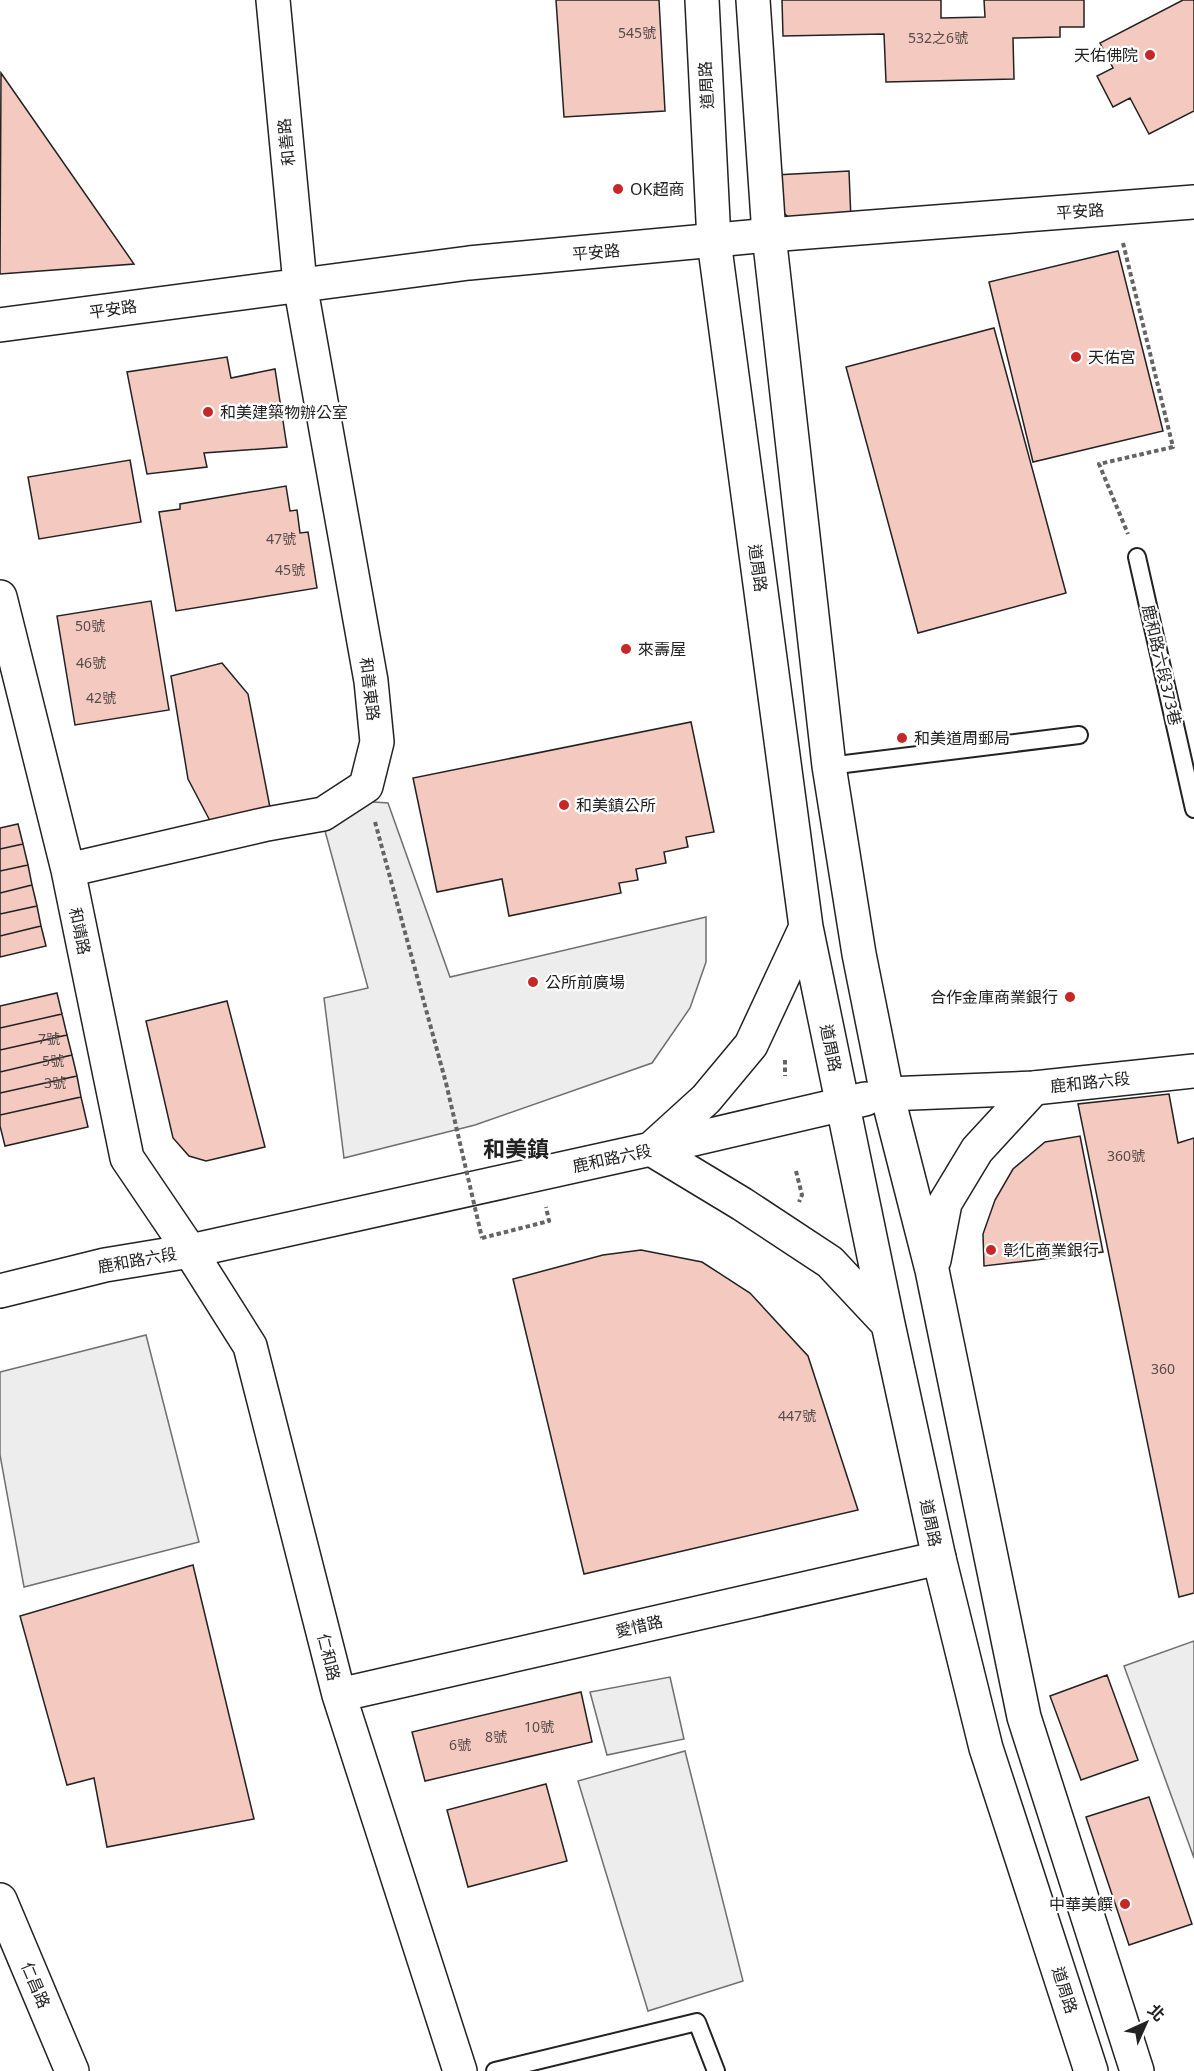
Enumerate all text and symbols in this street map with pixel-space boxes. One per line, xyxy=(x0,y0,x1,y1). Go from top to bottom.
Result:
house number: 545號 xyxy=(618,23,656,42)
house number: 532之6號 xyxy=(908,28,968,47)
place label: 天佑佛院 xyxy=(1074,44,1138,66)
marker: 天佑佛院 xyxy=(1143,48,1157,62)
street label: 道周路 xyxy=(694,60,718,110)
street label: 和善路 xyxy=(273,117,299,167)
place label: OK超商 xyxy=(630,178,684,200)
marker: OK超商 xyxy=(611,182,625,196)
street label: 平安路 xyxy=(1055,198,1105,224)
street label: 平安路 xyxy=(571,239,621,265)
street label: 平安路 xyxy=(88,295,138,323)
place label: 天佑宮 xyxy=(1088,346,1136,368)
marker: 天佑宮 xyxy=(1069,350,1083,364)
place label: 和美建築物辦公室 xyxy=(220,401,348,423)
marker: 和美建築物辦公室 xyxy=(201,405,215,419)
house number: 47號 xyxy=(266,529,296,548)
street label: 道周路 xyxy=(744,543,772,593)
house number: 45號 xyxy=(275,560,305,579)
street label: 鹿和路六段373巷 xyxy=(1137,602,1187,728)
house number: 50號 xyxy=(75,616,105,635)
place label: 來壽屋 xyxy=(638,638,686,660)
marker: 來壽屋 xyxy=(619,642,633,656)
house number: 46號 xyxy=(76,653,106,672)
street label: 和善東路 xyxy=(355,656,385,722)
house number: 42號 xyxy=(86,688,116,707)
place label: 和美道周郵局 xyxy=(914,727,1010,749)
marker: 和美道周郵局 xyxy=(895,731,909,745)
place label: 和美鎮公所 xyxy=(576,794,656,816)
marker: 和美鎮公所 xyxy=(557,798,571,812)
street label: 和靖路 xyxy=(64,905,96,957)
place label: 公所前廣場 xyxy=(545,971,625,993)
marker: 公所前廣場 xyxy=(526,975,540,989)
place label: 合作金庫商業銀行 xyxy=(930,986,1058,1008)
marker: 合作金庫商業銀行 xyxy=(1063,990,1077,1004)
street label: 道周路 xyxy=(815,1022,847,1074)
house number: 7號 xyxy=(38,1029,60,1048)
house number: 5號 xyxy=(42,1051,64,1070)
street label: 鹿和路六段 xyxy=(1049,1067,1131,1097)
house number: 3號 xyxy=(44,1073,66,1092)
district label: 和美鎮 xyxy=(483,1133,549,1163)
street label: 鹿和路六段 xyxy=(571,1139,653,1177)
house number: 360號 xyxy=(1107,1146,1145,1165)
place label: 彰化商業銀行 xyxy=(1003,1239,1099,1261)
street label: 鹿和路六段 xyxy=(96,1242,178,1278)
marker: 彰化商業銀行 xyxy=(984,1243,998,1257)
house number: 360 xyxy=(1151,1359,1175,1378)
house number: 447號 xyxy=(778,1406,816,1425)
street label: 道周路 xyxy=(915,1497,947,1549)
street label: 愛惜路 xyxy=(613,1610,665,1642)
street label: 仁和路 xyxy=(313,1631,345,1683)
house number: 10號 xyxy=(524,1717,554,1736)
house number: 8號 xyxy=(485,1727,507,1746)
house number: 6號 xyxy=(449,1735,471,1754)
place label: 中華美饌 xyxy=(1049,1893,1113,1915)
marker: 中華美饌 xyxy=(1118,1897,1132,1911)
street label: 仁昌路 xyxy=(16,1959,56,2011)
street label: 道周路 xyxy=(1047,1964,1083,2016)
north arrow xyxy=(1116,1993,1176,2053)
text: 北 xyxy=(1143,1999,1170,2026)

